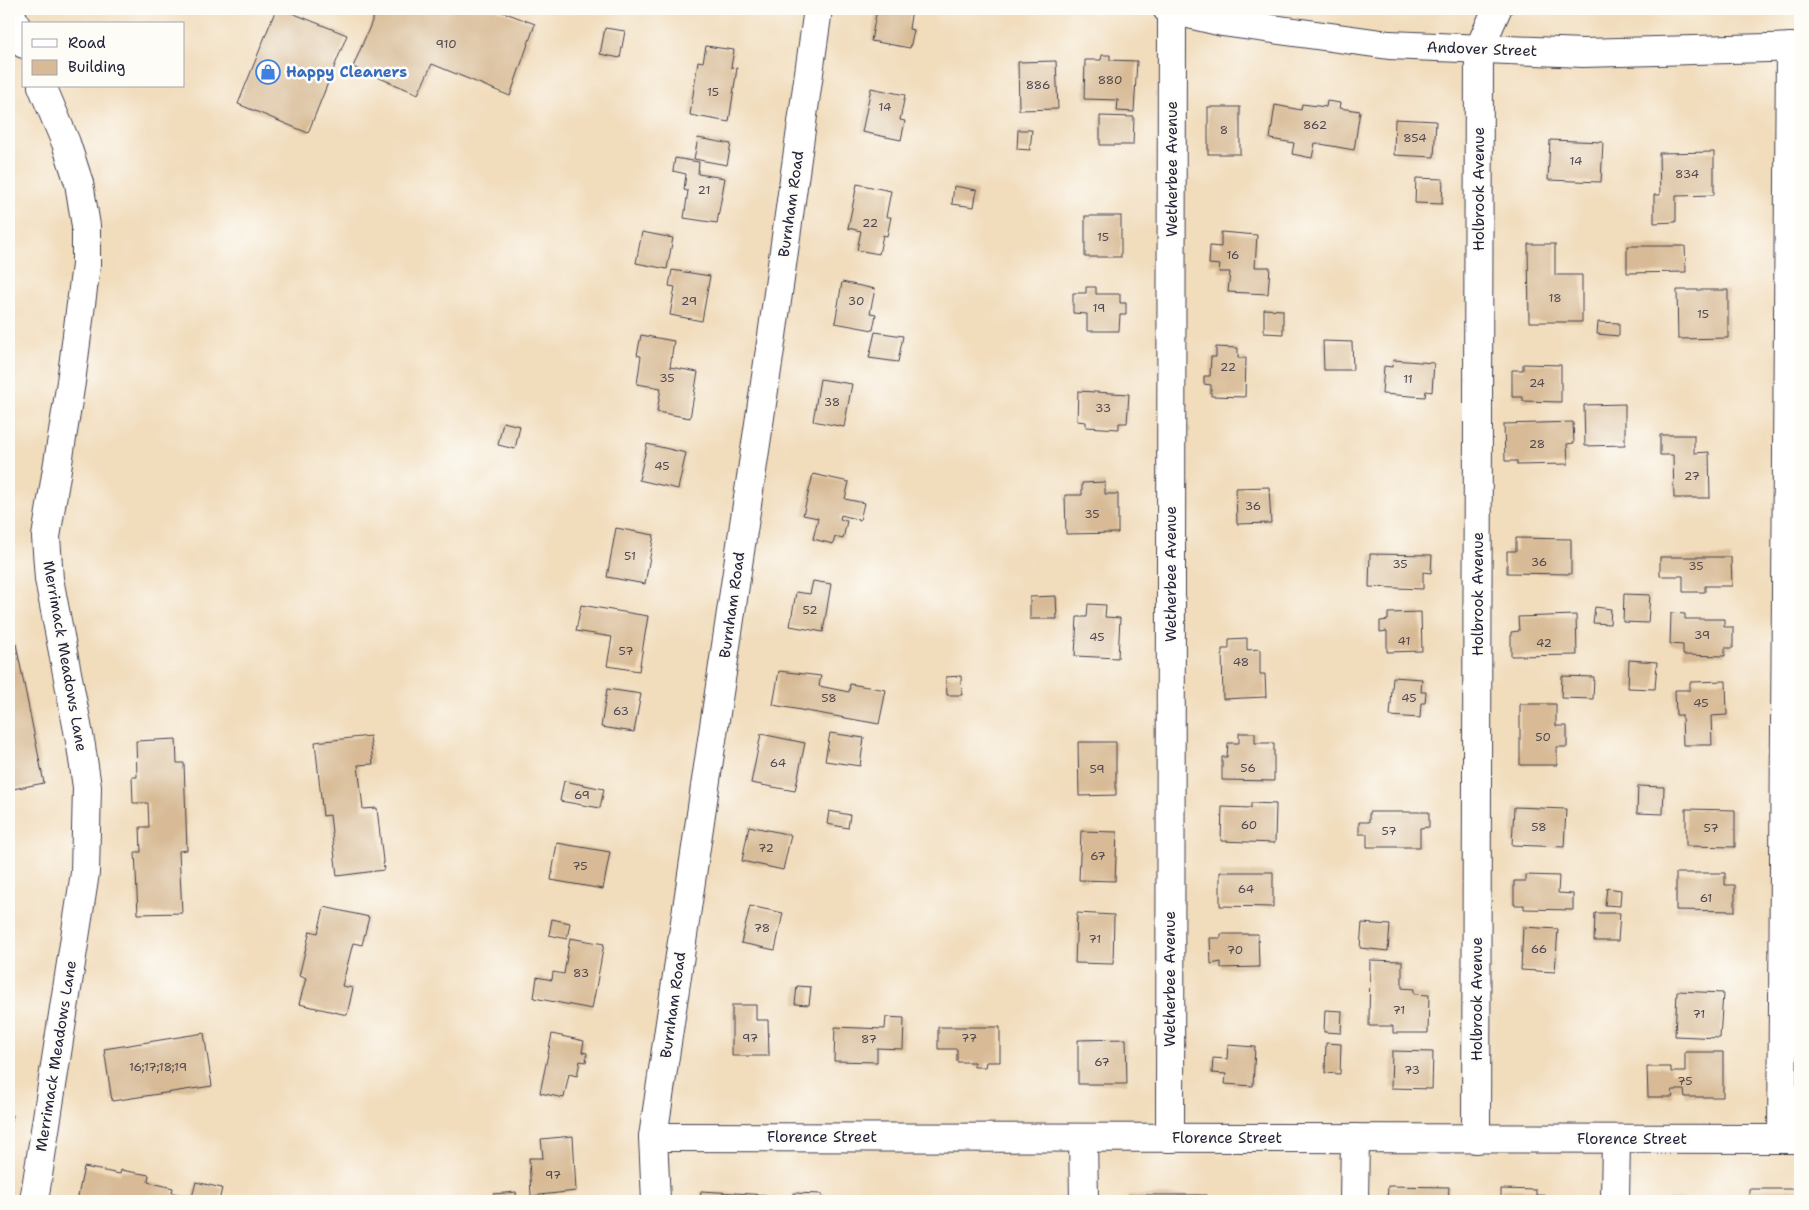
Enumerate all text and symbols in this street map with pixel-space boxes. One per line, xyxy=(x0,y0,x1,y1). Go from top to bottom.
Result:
legend xyxy=(22,22,185,88)
text: Road xyxy=(68,33,106,53)
house number: 910 xyxy=(435,36,457,52)
street label: Andover Street xyxy=(1426,37,1538,61)
text: Building xyxy=(68,57,125,77)
shop icon: Happy Cleaners xyxy=(255,59,281,85)
place label: Happy Cleaners xyxy=(286,62,407,82)
house number: 880 xyxy=(1098,72,1122,88)
house number: 886 xyxy=(1026,77,1050,93)
house number: 15 xyxy=(707,84,719,100)
house number: 14 xyxy=(879,99,891,115)
street label: Wetherbee Avenue xyxy=(1162,101,1182,237)
house number: 862 xyxy=(1303,117,1327,133)
house number: 8 xyxy=(1220,122,1228,138)
street label: Holbrook Avenue xyxy=(1469,127,1489,251)
house number: 854 xyxy=(1403,130,1427,146)
street label: Burnham Road xyxy=(774,149,808,259)
house number: 14 xyxy=(1570,153,1582,169)
house number: 834 xyxy=(1675,166,1699,182)
house number: 21 xyxy=(698,182,710,198)
house number: 22 xyxy=(862,215,878,231)
house number: 15 xyxy=(1097,229,1109,245)
house number: 16 xyxy=(1226,247,1240,263)
house number: 18 xyxy=(1548,290,1562,306)
house number: 29 xyxy=(681,293,697,309)
house number: 30 xyxy=(848,293,864,309)
house number: 19 xyxy=(1093,300,1105,316)
house number: 15 xyxy=(1697,306,1709,322)
house number: 22 xyxy=(1220,359,1236,375)
house number: 35 xyxy=(659,370,675,386)
house number: 11 xyxy=(1403,371,1413,387)
house number: 24 xyxy=(1529,375,1545,391)
house number: 38 xyxy=(824,394,840,410)
house number: 33 xyxy=(1095,400,1111,416)
house number: 28 xyxy=(1529,436,1545,452)
house number: 45 xyxy=(654,458,670,474)
house number: 27 xyxy=(1684,468,1700,484)
house number: 36 xyxy=(1245,498,1261,514)
house number: 35 xyxy=(1084,506,1100,522)
street label: Wetherbee Avenue xyxy=(1161,506,1181,642)
street label: Holbrook Avenue xyxy=(1468,532,1488,656)
house number: 51 xyxy=(624,548,636,564)
street label: Burnham Road xyxy=(715,550,749,660)
house number: 36 xyxy=(1531,554,1547,570)
house number: 35 xyxy=(1392,556,1408,572)
house number: 35 xyxy=(1688,558,1704,574)
street label: Merrimack Meadows Lane xyxy=(38,559,92,753)
house number: 52 xyxy=(802,602,818,618)
house number: 39 xyxy=(1694,627,1710,643)
house number: 45 xyxy=(1089,629,1105,645)
house number: 41 xyxy=(1398,633,1410,649)
house number: 42 xyxy=(1536,635,1552,651)
house number: 57 xyxy=(618,643,634,659)
house number: 48 xyxy=(1233,654,1249,670)
house number: 58 xyxy=(821,690,837,706)
house number: 45 xyxy=(1401,690,1417,706)
house number: 45 xyxy=(1693,695,1709,711)
house number: 63 xyxy=(613,703,629,719)
house number: 50 xyxy=(1535,729,1551,745)
house number: 64 xyxy=(770,755,786,771)
house number: 56 xyxy=(1240,760,1256,776)
house number: 59 xyxy=(1089,761,1105,777)
house number: 69 xyxy=(574,787,590,803)
house number: 60 xyxy=(1241,817,1257,833)
house number: 58 xyxy=(1531,819,1547,835)
house number: 57 xyxy=(1703,820,1719,836)
house number: 57 xyxy=(1381,823,1397,839)
house number: 72 xyxy=(758,840,774,856)
house number: 67 xyxy=(1090,848,1106,864)
house number: 75 xyxy=(572,858,588,874)
house number: 64 xyxy=(1238,881,1254,897)
house number: 61 xyxy=(1700,890,1712,906)
street label: Wetherbee Avenue xyxy=(1160,911,1180,1047)
house number: 78 xyxy=(754,920,770,936)
house number: 71 xyxy=(1089,931,1101,947)
street label: Holbrook Avenue xyxy=(1467,937,1487,1061)
house number: 66 xyxy=(1531,941,1547,957)
house number: 70 xyxy=(1227,942,1243,958)
street label: Burnham Road xyxy=(656,950,690,1060)
street label: Merrimack Meadows Lane xyxy=(31,959,81,1153)
house number: 83 xyxy=(573,965,589,981)
house number: 71 xyxy=(1393,1002,1405,1018)
house number: 71 xyxy=(1693,1006,1705,1022)
house number: 97 xyxy=(742,1030,758,1046)
house number: 77 xyxy=(961,1030,977,1046)
house number: 87 xyxy=(861,1031,877,1047)
house number: 67 xyxy=(1094,1054,1110,1070)
house number: 16;17;18;19 xyxy=(129,1059,187,1075)
house number: 73 xyxy=(1404,1062,1420,1078)
house number: 75 xyxy=(1677,1073,1693,1089)
street label: Florence Street xyxy=(767,1127,877,1147)
street label: Florence Street xyxy=(1172,1128,1282,1148)
street label: Florence Street xyxy=(1577,1129,1687,1149)
house number: 97 xyxy=(545,1167,561,1183)

